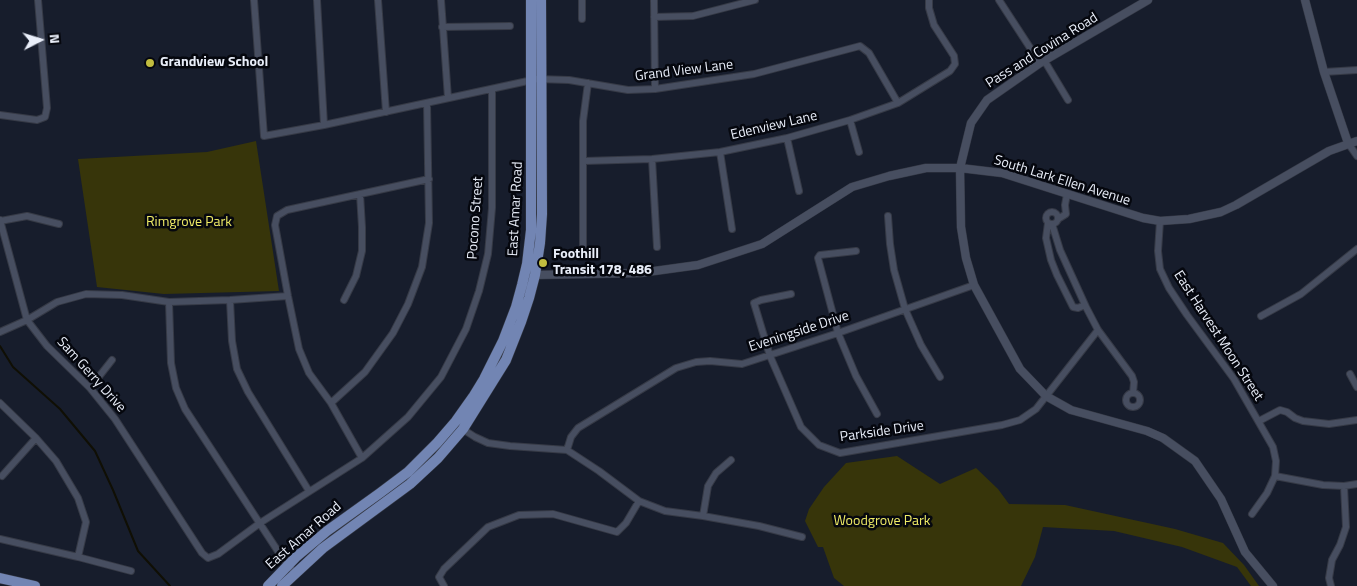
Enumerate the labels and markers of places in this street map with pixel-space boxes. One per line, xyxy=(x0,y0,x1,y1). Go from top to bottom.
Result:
place label: Grandview School xyxy=(160,55,268,71)
marker: Grandview School xyxy=(144,57,156,69)
place label: Foothill Transit 178, 486 xyxy=(553,247,652,280)
marker: Foothill Transit 178, 486 xyxy=(537,257,549,269)

